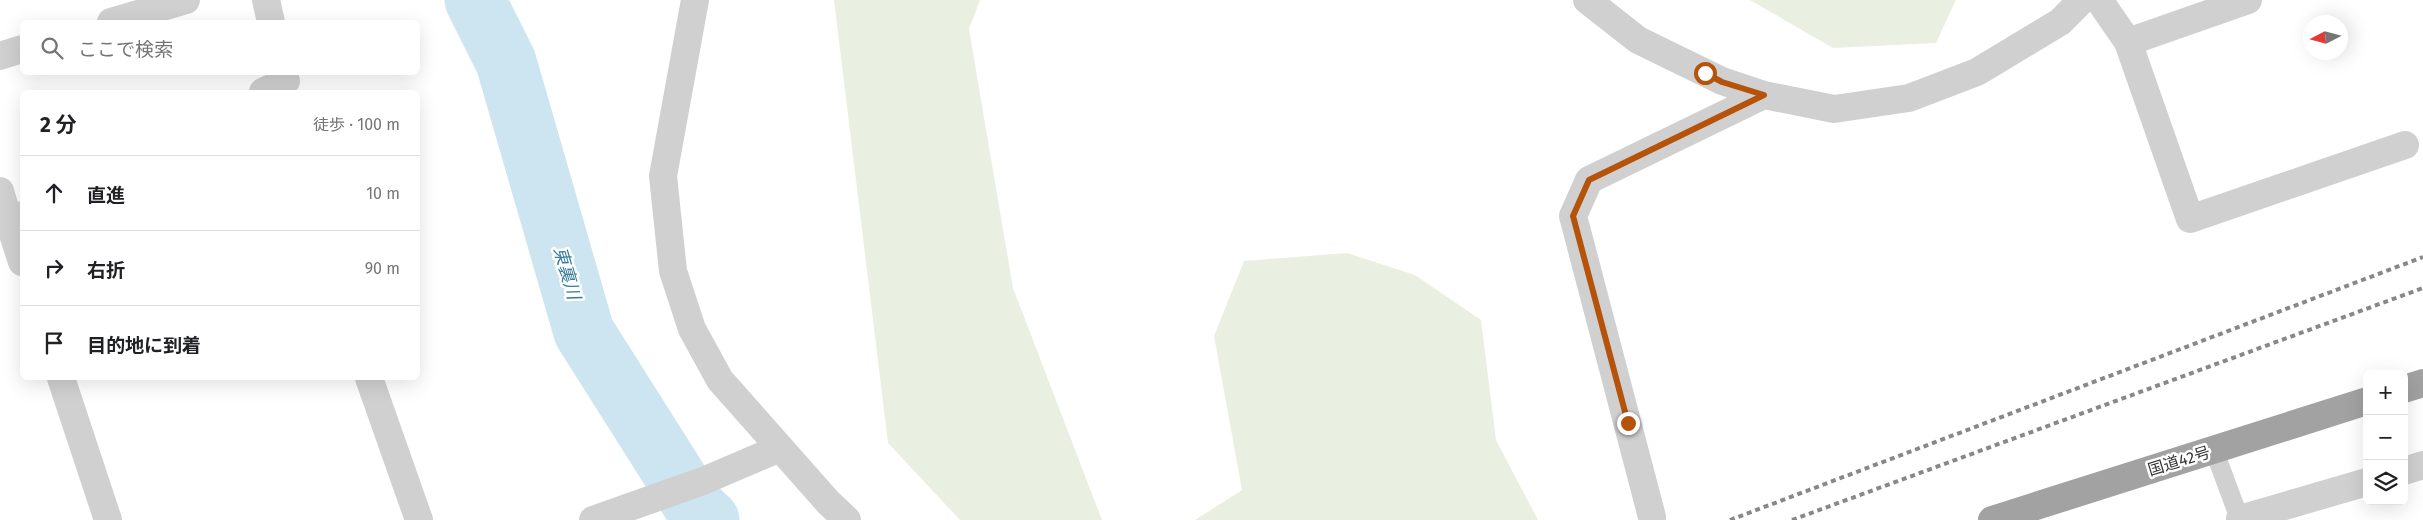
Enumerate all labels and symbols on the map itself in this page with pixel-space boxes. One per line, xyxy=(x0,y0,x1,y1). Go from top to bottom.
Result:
north arrow xyxy=(2303,15,2348,60)
route start xyxy=(1694,62,1717,85)
water label: 東裏川 xyxy=(549,244,586,304)
route end xyxy=(1617,412,1640,435)
street label: 国道42号 xyxy=(2146,443,2212,479)

